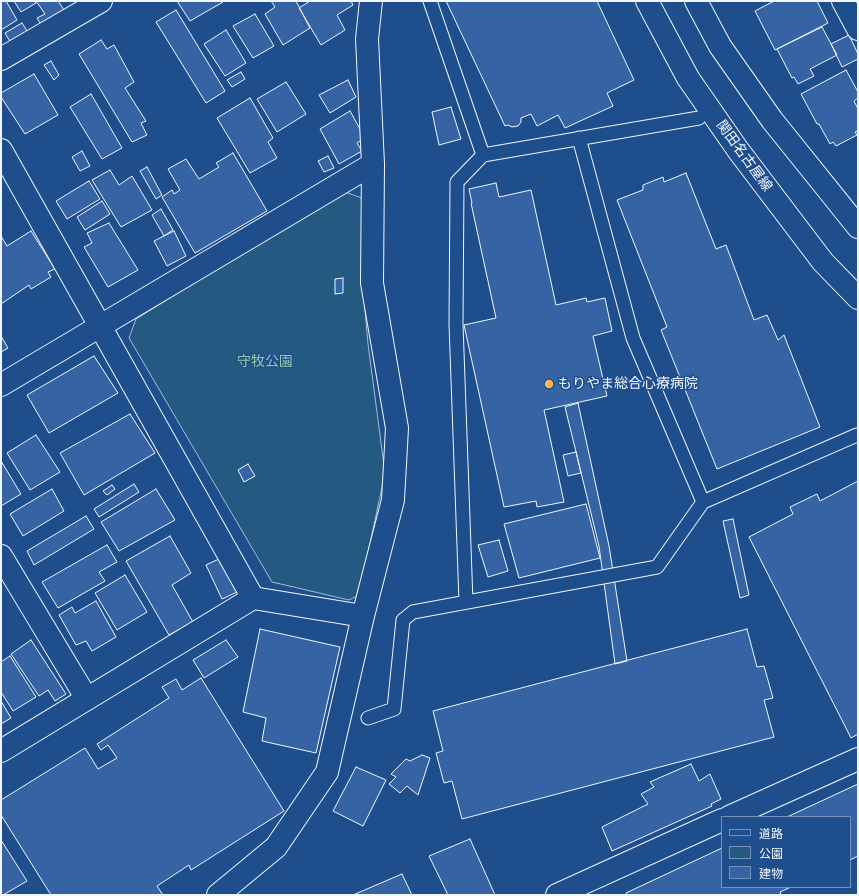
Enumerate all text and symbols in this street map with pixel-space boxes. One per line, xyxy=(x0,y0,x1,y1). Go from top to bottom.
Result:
street label: 関田名古屋線 xyxy=(713,117,775,195)
park label: 守牧公園 xyxy=(237,354,293,370)
place label: もりやま総合心療病院 xyxy=(558,376,698,392)
marker: もりやま総合心療病院 xyxy=(543,378,555,390)
legend xyxy=(721,816,851,888)
text: 道路 xyxy=(759,826,783,841)
text: 公園 xyxy=(759,846,783,861)
text: 建物 xyxy=(759,866,783,881)

